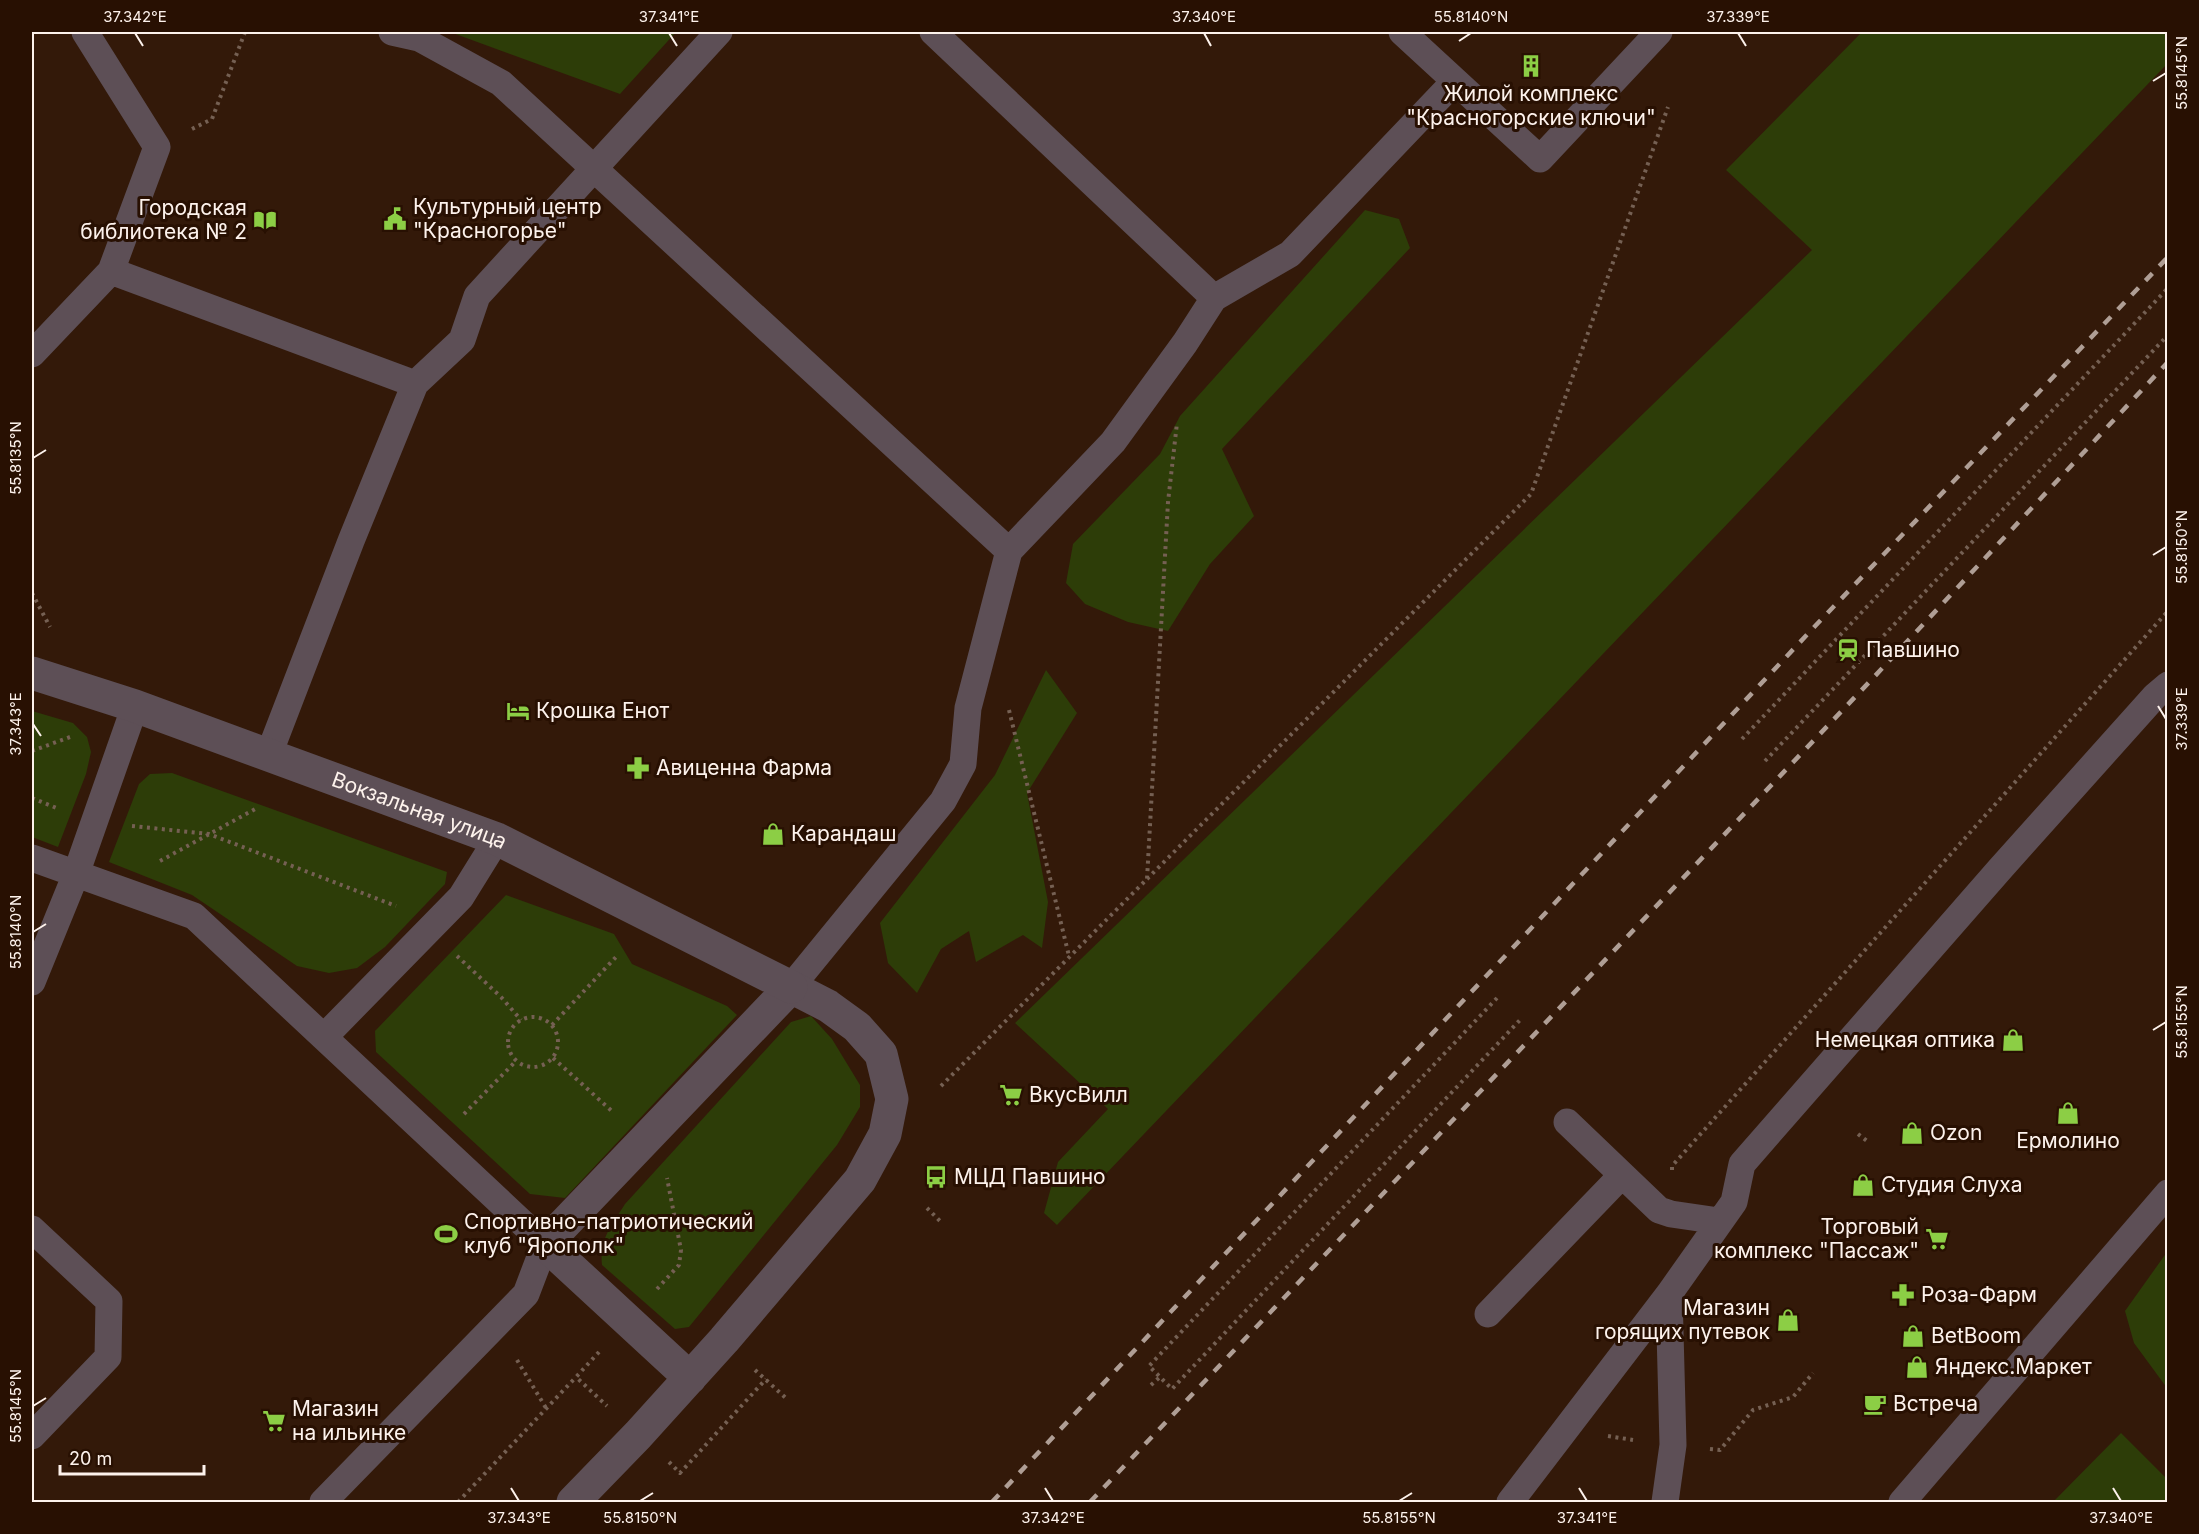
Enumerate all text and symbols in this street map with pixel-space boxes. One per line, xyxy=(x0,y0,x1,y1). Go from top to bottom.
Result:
text: 37.342°E xyxy=(103,7,167,26)
text: 37.341°E xyxy=(639,7,699,26)
text: 37.340°E xyxy=(1172,7,1236,26)
text: 55.8140°N xyxy=(1434,7,1508,26)
text: 37.339°E xyxy=(1706,7,1770,26)
text: 55.8145°N xyxy=(2172,36,2191,110)
building icon: Жилой комплекс "Красногорские ключи" xyxy=(1518,53,1544,79)
place label: Жилой комплекс "Красногорские ключи" xyxy=(1406,81,1656,130)
place label: Культурный центр "Красногорье" xyxy=(413,194,602,243)
place label: Городская библиотека № 2 xyxy=(80,195,247,244)
public building icon: Культурный центр "Красногорье" xyxy=(382,206,408,232)
library icon: Городская библиотека № 2 xyxy=(252,207,278,233)
text: 55.8135°N xyxy=(6,421,25,495)
text: 55.8150°N xyxy=(2172,510,2191,584)
station icon: Павшино xyxy=(1835,637,1861,663)
place label: Павшино xyxy=(1866,637,1960,662)
text: 37.339°E xyxy=(2172,687,2191,751)
text: 37.343°E xyxy=(6,692,25,756)
hotel icon: Крошка Енот xyxy=(505,698,531,724)
place label: Крошка Енот xyxy=(536,698,670,723)
pharmacy icon: Авиценна Фарма xyxy=(625,755,651,781)
place label: Авиценна Фарма xyxy=(656,755,832,780)
street label: Вокзальная улица xyxy=(328,766,511,854)
shop icon: Карандаш xyxy=(760,821,786,847)
place label: Карандаш xyxy=(791,821,896,846)
text: 55.8140°N xyxy=(6,895,25,969)
text: 55.8155°N xyxy=(2172,985,2191,1059)
place label: Немецкая оптика xyxy=(1815,1027,1995,1052)
shop icon: Немецкая оптика xyxy=(2000,1027,2026,1053)
supermarket icon: ВкусВилл xyxy=(998,1082,1024,1108)
place label: ВкусВилл xyxy=(1029,1082,1128,1107)
shop icon: Ермолино xyxy=(2055,1100,2081,1126)
shop icon: Ozon xyxy=(1899,1120,1925,1146)
place label: Ozon xyxy=(1930,1120,1982,1145)
place label: Ермолино xyxy=(2016,1128,2120,1153)
bus stop icon: МЦД Павшино xyxy=(923,1164,949,1190)
place label: МЦД Павшино xyxy=(954,1164,1106,1189)
shop icon: Студия Слуха xyxy=(1850,1172,1876,1198)
place label: Студия Слуха xyxy=(1881,1172,2023,1197)
place label: Спортивно-патриотический клуб "Ярополк" xyxy=(464,1209,753,1258)
place label: Торговый комплекс "Пассаж" xyxy=(1714,1214,1919,1263)
sports icon: Спортивно-патриотический клуб "Ярополк" xyxy=(433,1221,459,1247)
supermarket icon: Торговый комплекс "Пассаж" xyxy=(1924,1226,1950,1252)
pharmacy icon: Роза-Фарм xyxy=(1890,1282,1916,1308)
place label: Роза-Фарм xyxy=(1921,1282,2037,1307)
place label: Магазин горящих путевок xyxy=(1595,1295,1771,1344)
shop icon: Магазин горящих путевок xyxy=(1775,1307,1801,1333)
shop icon: BetBoom xyxy=(1900,1323,1926,1349)
place label: BetBoom xyxy=(1931,1323,2021,1348)
shop icon: Яндекс.Маркет xyxy=(1904,1354,1930,1380)
place label: Яндекс.Маркет xyxy=(1935,1354,2092,1379)
text: 55.8145°N xyxy=(6,1369,25,1443)
cafe icon: Встреча xyxy=(1862,1391,1888,1417)
place label: Встреча xyxy=(1893,1391,1978,1416)
place label: Магазин на ильинке xyxy=(292,1396,406,1445)
supermarket icon: Магазин на ильинке xyxy=(261,1408,287,1434)
scale bar xyxy=(60,1438,204,1476)
text: 20 m xyxy=(69,1448,112,1469)
text: 37.343°E xyxy=(487,1508,551,1527)
text: 55.8150°N xyxy=(603,1508,677,1527)
text: 37.342°E xyxy=(1021,1508,1085,1527)
text: 55.8155°N xyxy=(1362,1508,1436,1527)
text: 37.341°E xyxy=(1557,1508,1617,1527)
text: 37.340°E xyxy=(2089,1508,2153,1527)

